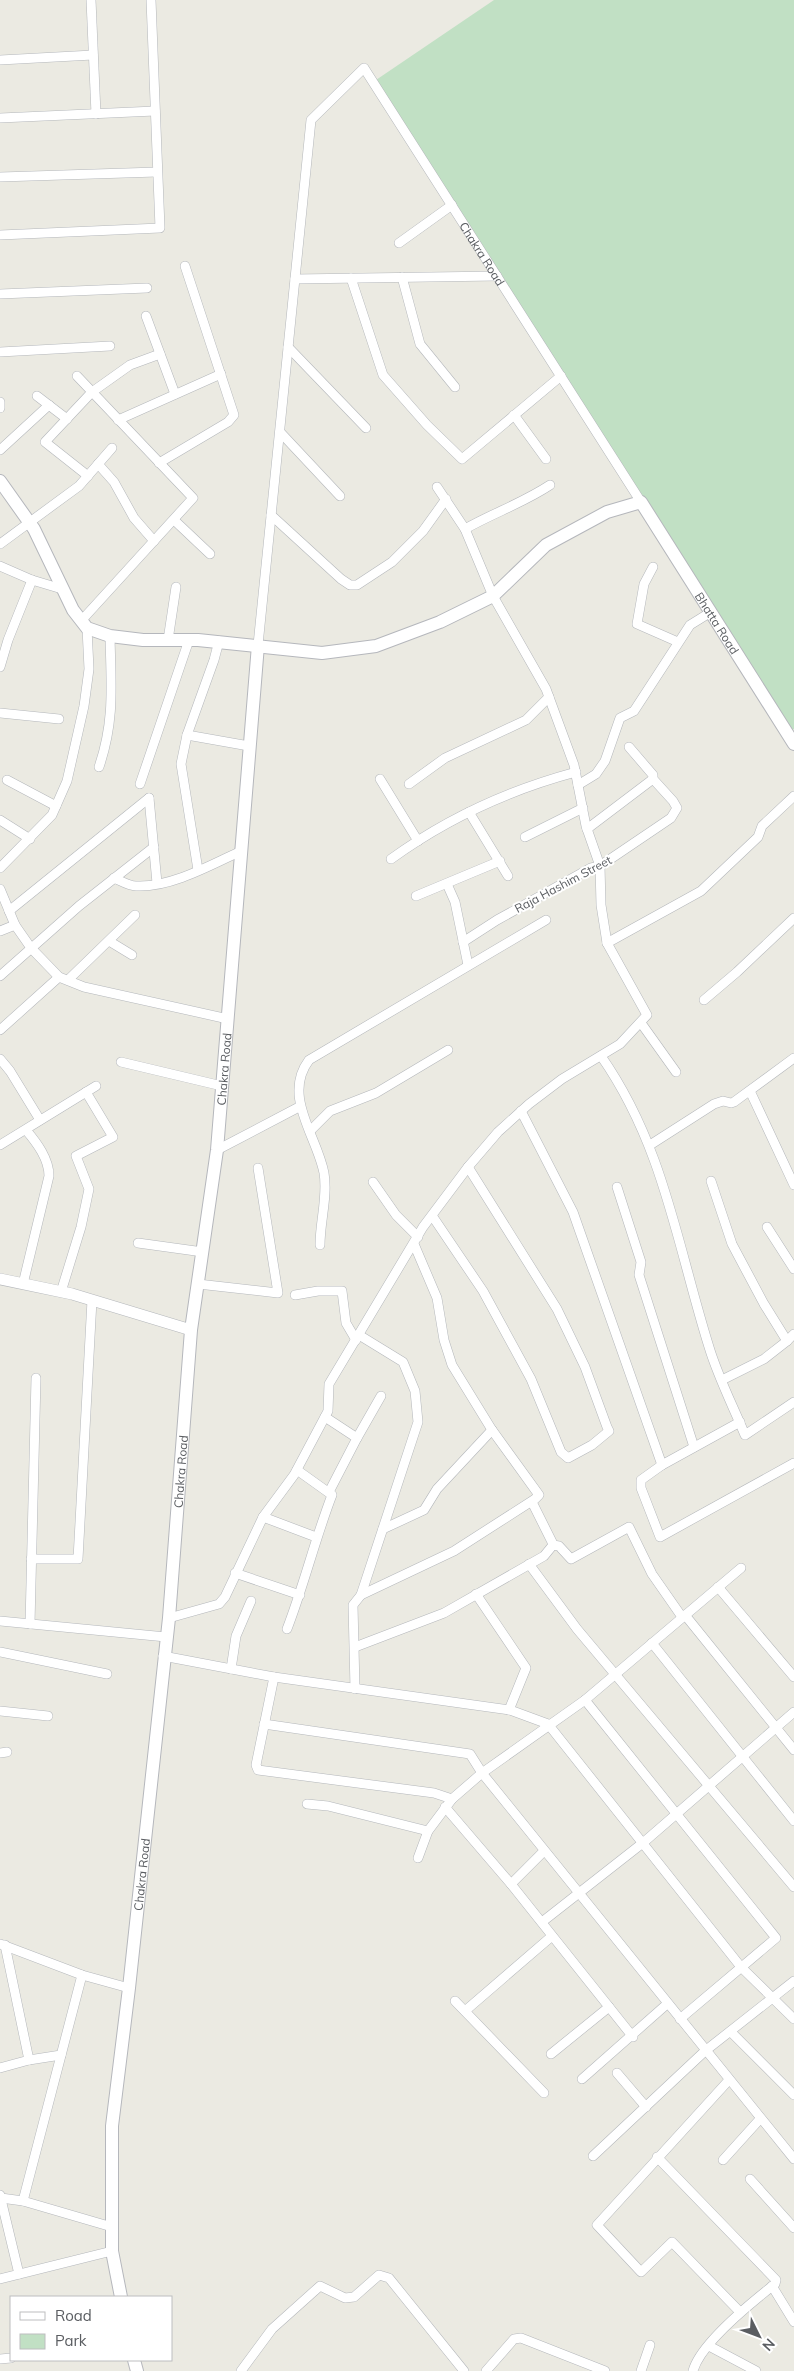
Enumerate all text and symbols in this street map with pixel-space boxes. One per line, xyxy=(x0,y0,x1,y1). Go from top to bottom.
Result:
street label: Chakra Road xyxy=(457,219,508,288)
street label: Bhatta Road xyxy=(692,589,743,657)
street label: Raja Hashim Street xyxy=(512,852,614,916)
street label: Chakra Road xyxy=(213,1032,234,1106)
street label: Chakra Road xyxy=(170,1435,190,1508)
street label: Chakra Road xyxy=(130,1838,153,1912)
legend xyxy=(10,2296,172,2361)
text: Road xyxy=(55,2306,92,2325)
north arrow xyxy=(734,2311,784,2361)
text: Park xyxy=(55,2331,87,2350)
text: N xyxy=(758,2335,779,2355)

